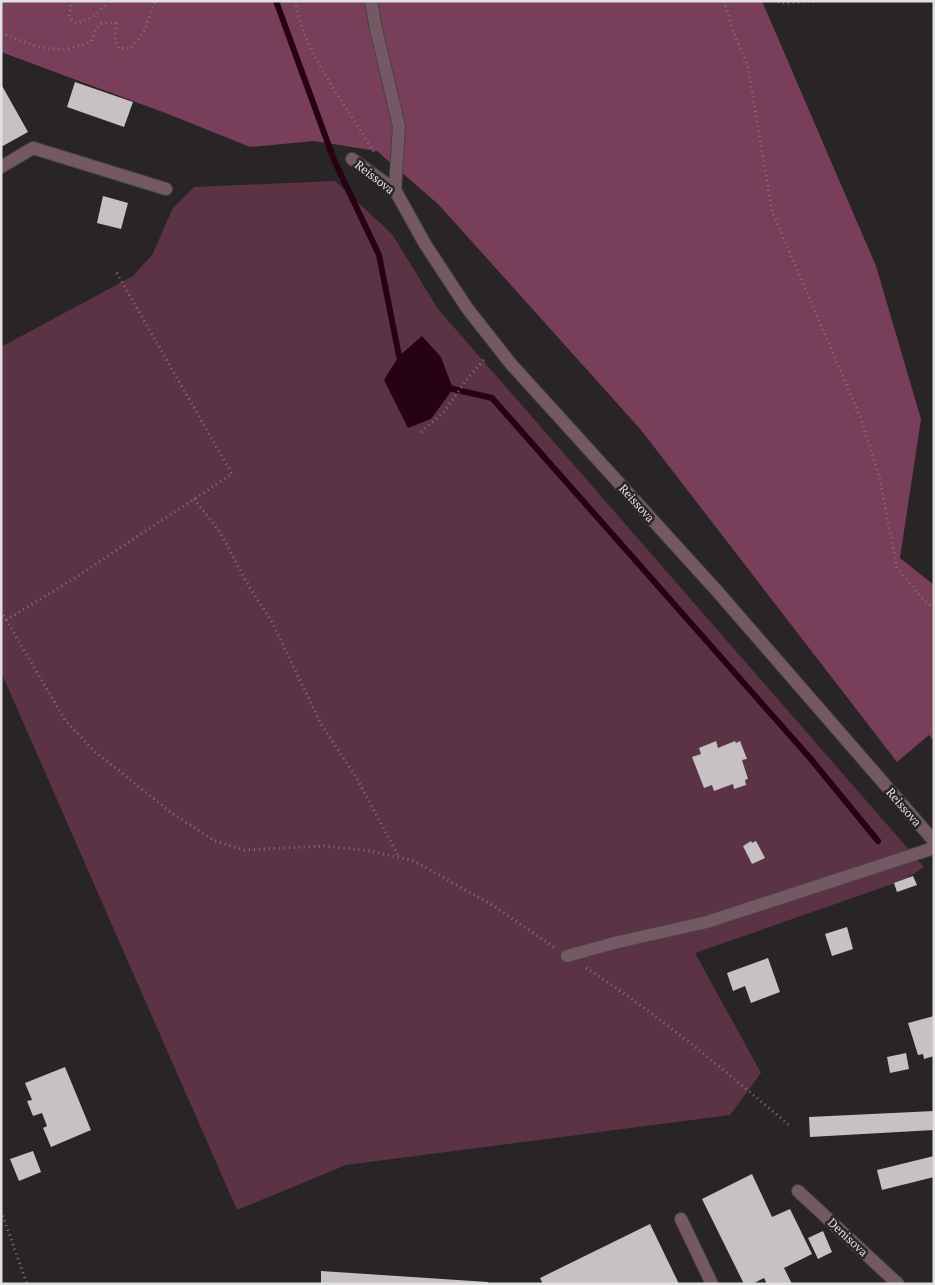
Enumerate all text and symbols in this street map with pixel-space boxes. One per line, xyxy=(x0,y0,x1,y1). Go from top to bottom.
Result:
street label: Reissova xyxy=(352,157,398,197)
street label: Reissova xyxy=(616,481,658,525)
street label: Reissova xyxy=(883,785,925,829)
street label: Denisova xyxy=(825,1215,871,1259)

